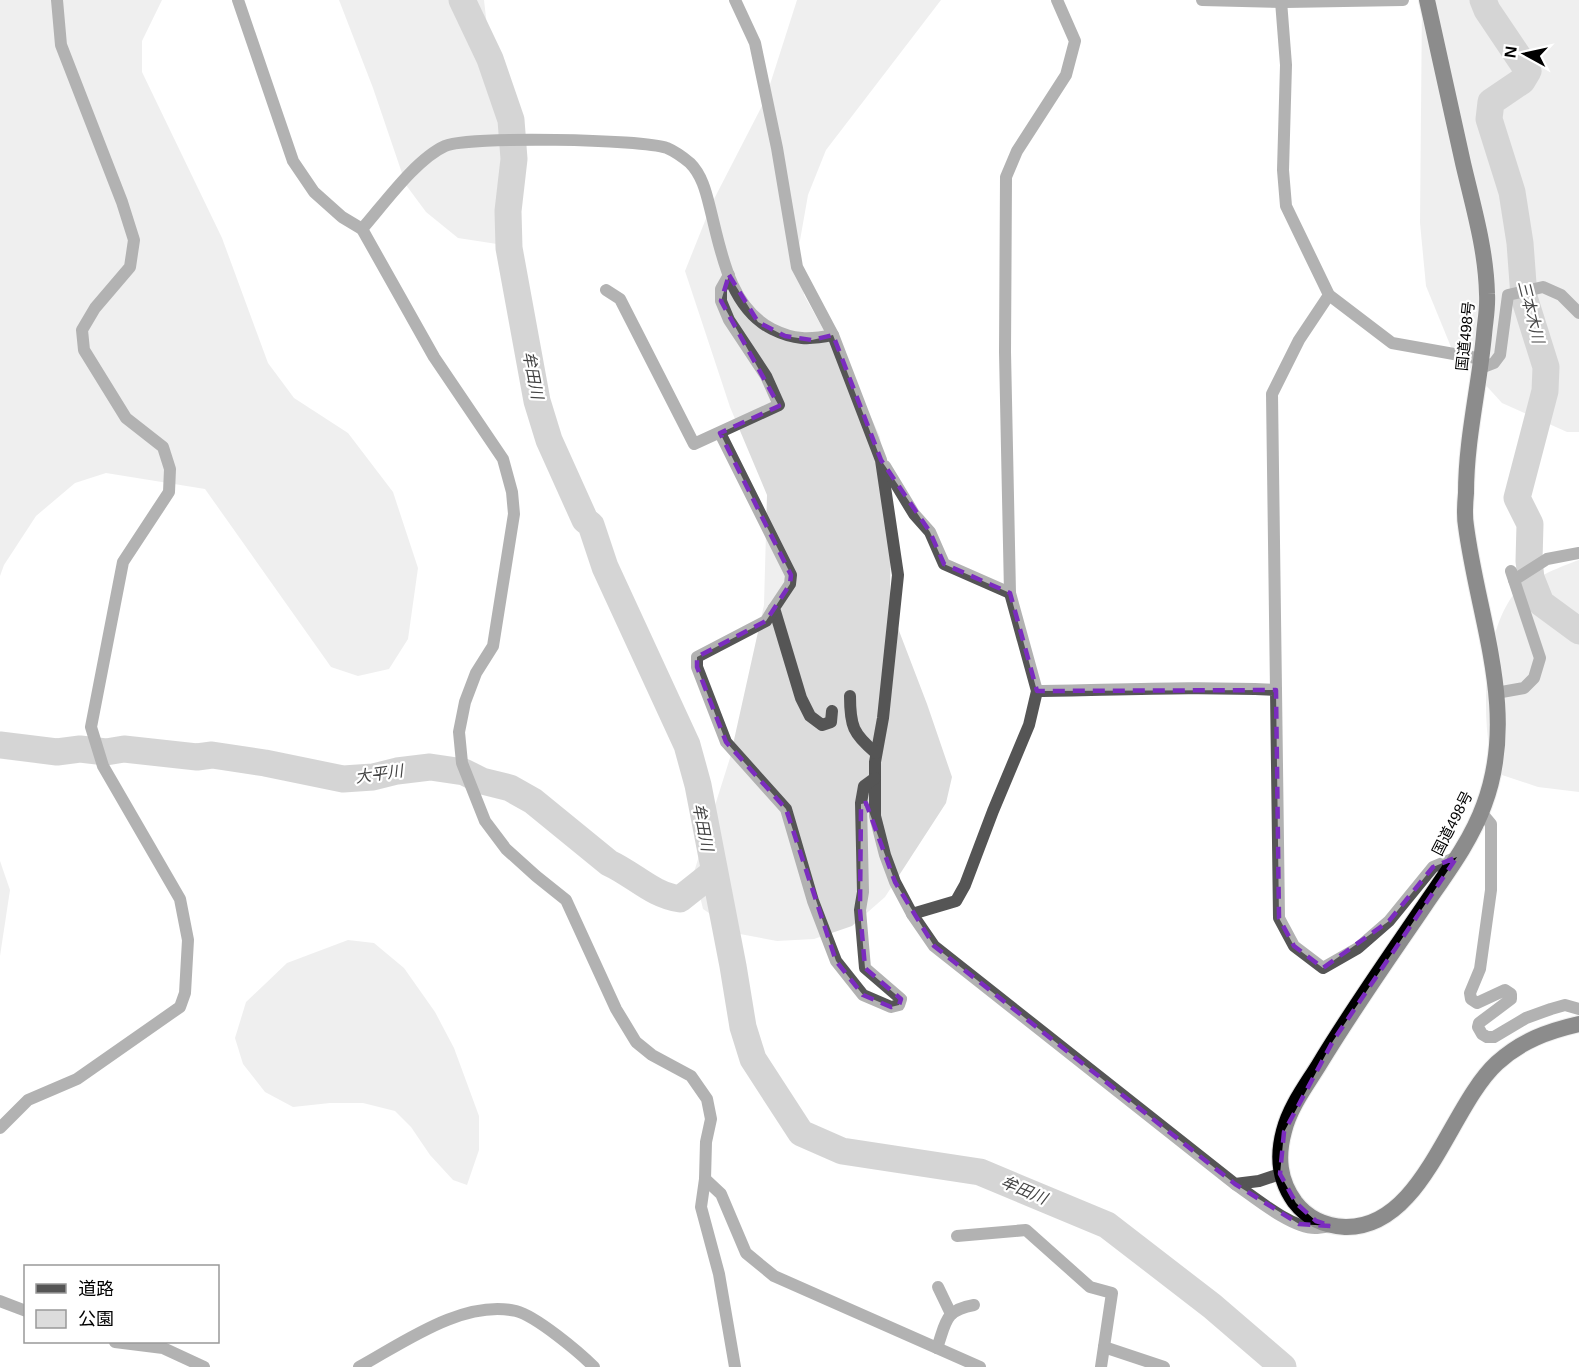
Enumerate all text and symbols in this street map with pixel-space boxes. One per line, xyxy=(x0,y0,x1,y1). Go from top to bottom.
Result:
north arrow xyxy=(1495,24,1555,84)
text: N xyxy=(1501,45,1520,59)
water label: 三本木川 xyxy=(1515,279,1547,347)
street label: 国道498号 xyxy=(1453,300,1477,372)
water label: 牟田川 xyxy=(520,350,546,402)
water label: 大平川 xyxy=(354,762,406,786)
street label: 国道498号 xyxy=(1429,788,1475,858)
water label: 牟田川 xyxy=(690,802,716,854)
water label: 牟田川 xyxy=(999,1173,1051,1208)
legend xyxy=(24,1265,219,1343)
text: 道路 xyxy=(78,1279,114,1299)
text: 公園 xyxy=(78,1309,114,1329)

